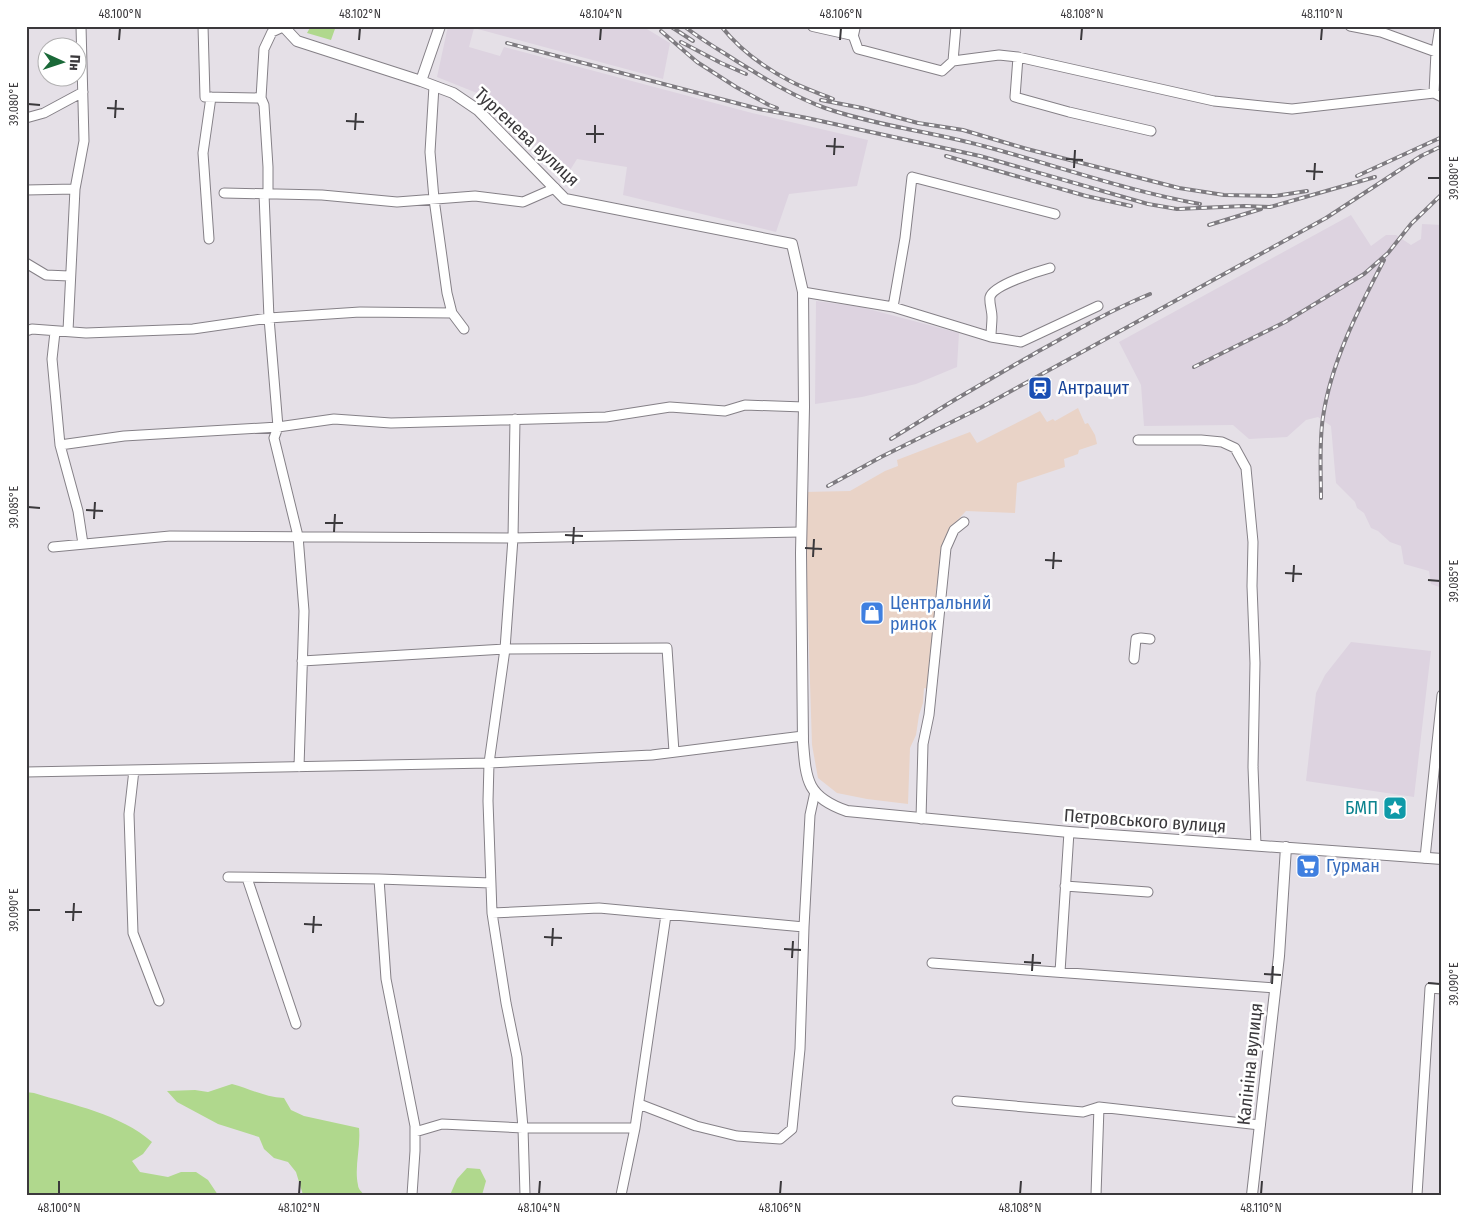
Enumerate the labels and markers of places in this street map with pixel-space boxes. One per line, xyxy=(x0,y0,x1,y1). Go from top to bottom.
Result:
station icon: Антрацит xyxy=(1027,375,1053,401)
place label: Антрацит xyxy=(1058,377,1130,399)
place label: Центральний ринок xyxy=(890,592,991,635)
shop icon: Центральний ринок xyxy=(859,600,885,626)
place icon: БМП xyxy=(1382,795,1408,821)
place label: БМП xyxy=(1345,797,1378,819)
supermarket icon: Гурман xyxy=(1295,853,1321,879)
place label: Гурман xyxy=(1326,855,1380,877)

